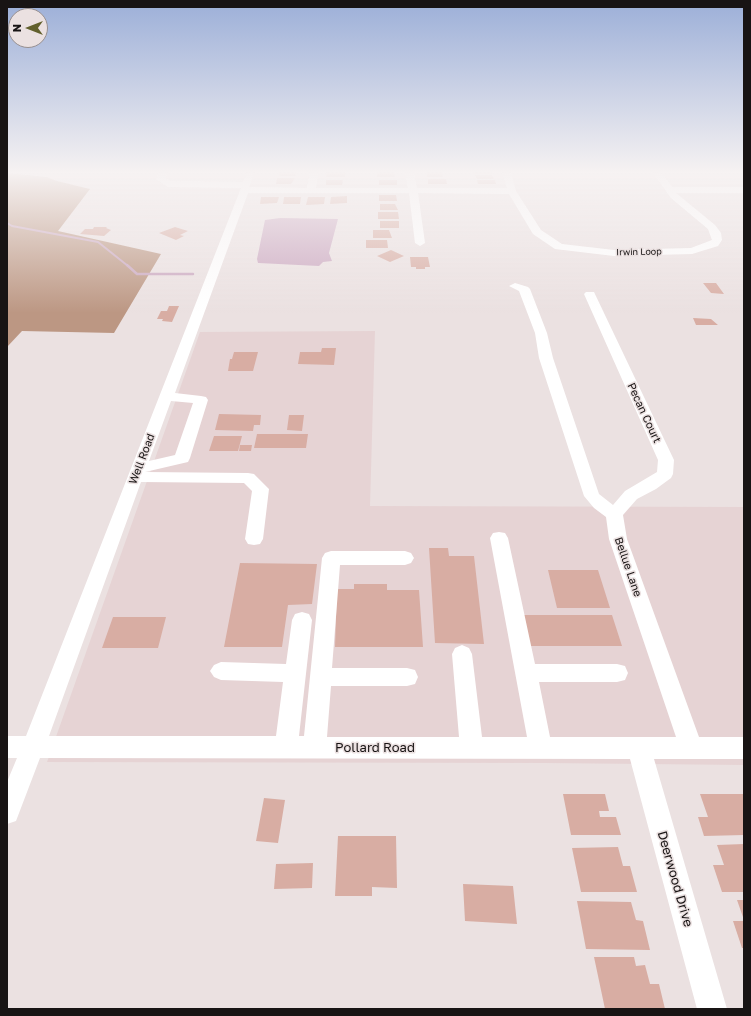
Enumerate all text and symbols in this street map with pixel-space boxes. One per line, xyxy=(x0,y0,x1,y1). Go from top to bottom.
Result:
north arrow xyxy=(8,8,48,48)
text: N xyxy=(10,24,23,32)
street label: Irwin Loop xyxy=(616,246,662,258)
street label: Pecan Court xyxy=(624,381,664,445)
street label: Well Road xyxy=(126,432,158,486)
street label: Bellue Lane xyxy=(612,535,644,599)
street label: Pollard Road xyxy=(335,740,415,756)
street label: Deerwood Drive xyxy=(654,829,696,929)

